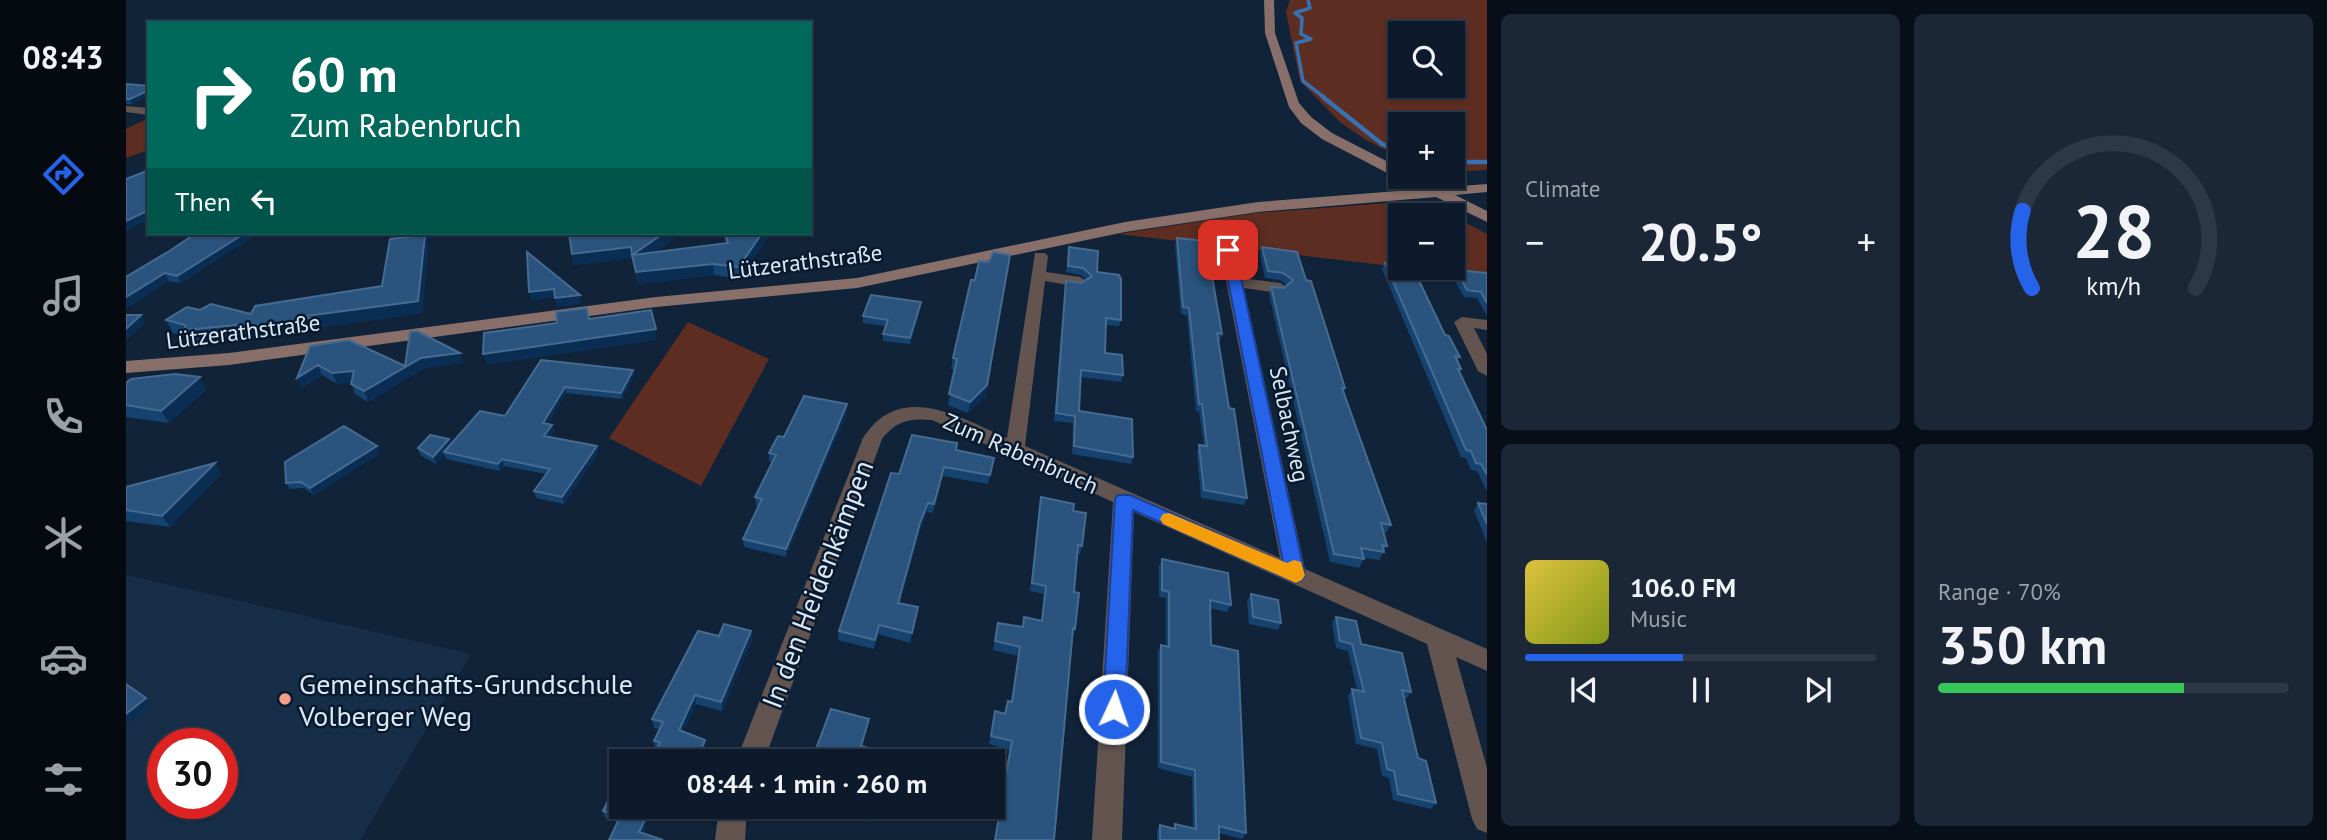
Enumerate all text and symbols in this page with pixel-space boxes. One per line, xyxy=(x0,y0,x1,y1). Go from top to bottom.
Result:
map controls xyxy=(1388,21,1465,280)
button: search xyxy=(1388,21,1465,98)
text: 08:43 xyxy=(22,36,104,78)
text: 60 m xyxy=(290,42,397,106)
icon: right xyxy=(175,49,266,140)
text: Zum Rabenbruch xyxy=(290,104,522,146)
button: + xyxy=(1388,112,1465,189)
icon: directions xyxy=(39,150,88,199)
text: Climate xyxy=(1525,174,1600,203)
icon: left xyxy=(245,182,283,220)
text: 28 xyxy=(2072,184,2155,278)
text: Then xyxy=(175,185,231,218)
button: − xyxy=(1388,203,1465,280)
text: 20.5° xyxy=(1639,208,1762,275)
text: − xyxy=(1525,217,1544,266)
text: + xyxy=(1857,217,1876,266)
pin xyxy=(1198,220,1258,280)
icon: arrive xyxy=(1209,231,1247,269)
street label: Lützerathstraße xyxy=(726,237,884,285)
text: km/h xyxy=(2086,270,2141,302)
icon: music xyxy=(39,271,88,320)
street label: Lützerathstraße xyxy=(164,307,322,355)
street label: Selbachweg xyxy=(1264,363,1316,485)
icon: phone xyxy=(39,392,88,441)
street label: Zum Rabenbruch xyxy=(939,406,1103,500)
street label: In den Heidenkämpen xyxy=(753,455,881,713)
icon: climate xyxy=(39,513,88,562)
text: 106.0 FM xyxy=(1630,571,1736,604)
text: Range · 70% xyxy=(1938,577,2061,606)
text: Music xyxy=(1630,604,1687,633)
text: 350 km xyxy=(1938,611,2107,678)
icon: car xyxy=(39,634,88,683)
place label: Gemeinschafts-Grundschule Volberger Weg xyxy=(298,665,633,734)
icon: previous xyxy=(1565,671,1603,709)
icon: pause xyxy=(1682,671,1720,709)
icon: next xyxy=(1799,671,1837,709)
position arrow xyxy=(1077,672,1151,746)
marker: Gemeinschafts-Grundschule Volberger Weg xyxy=(277,691,293,707)
speed limit sign: 30 xyxy=(147,728,238,819)
icon: filters xyxy=(39,755,88,804)
text: 08:44 · 1 min · 260 m xyxy=(687,767,927,800)

